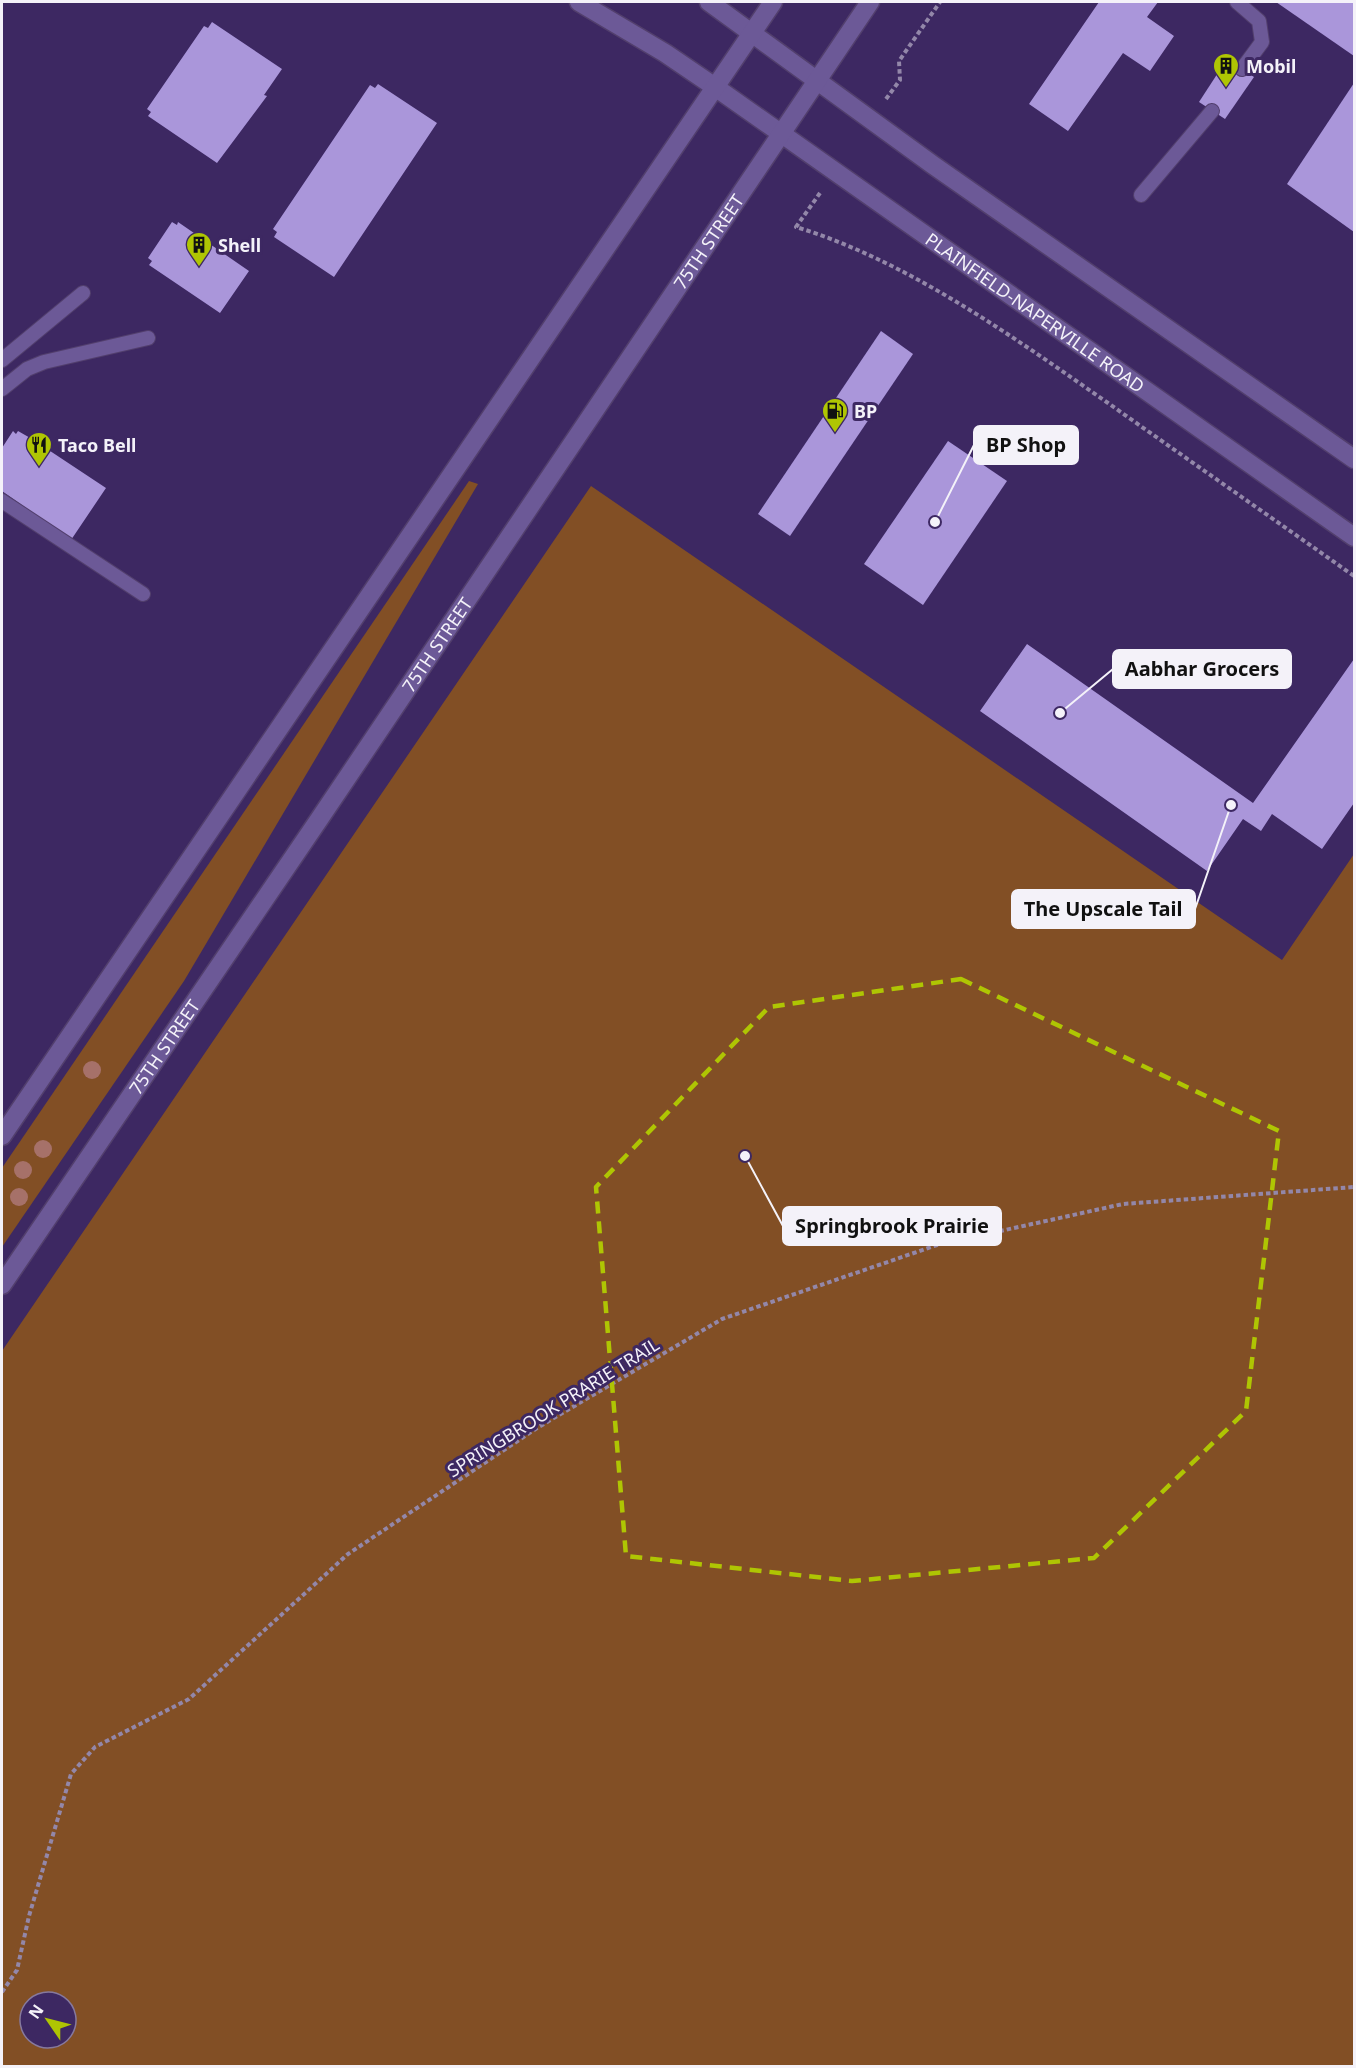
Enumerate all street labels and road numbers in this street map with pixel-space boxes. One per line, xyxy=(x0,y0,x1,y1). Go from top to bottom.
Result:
street label: 75TH STREET xyxy=(668,189,749,294)
street label: PLAINFIELD-NAPERVILLE ROAD xyxy=(921,227,1150,398)
street label: 75TH STREET xyxy=(396,592,477,697)
street label: 75TH STREET xyxy=(123,995,205,1099)
street label: SPRINGBROOK PRARIE TRAIL xyxy=(443,1332,663,1482)

